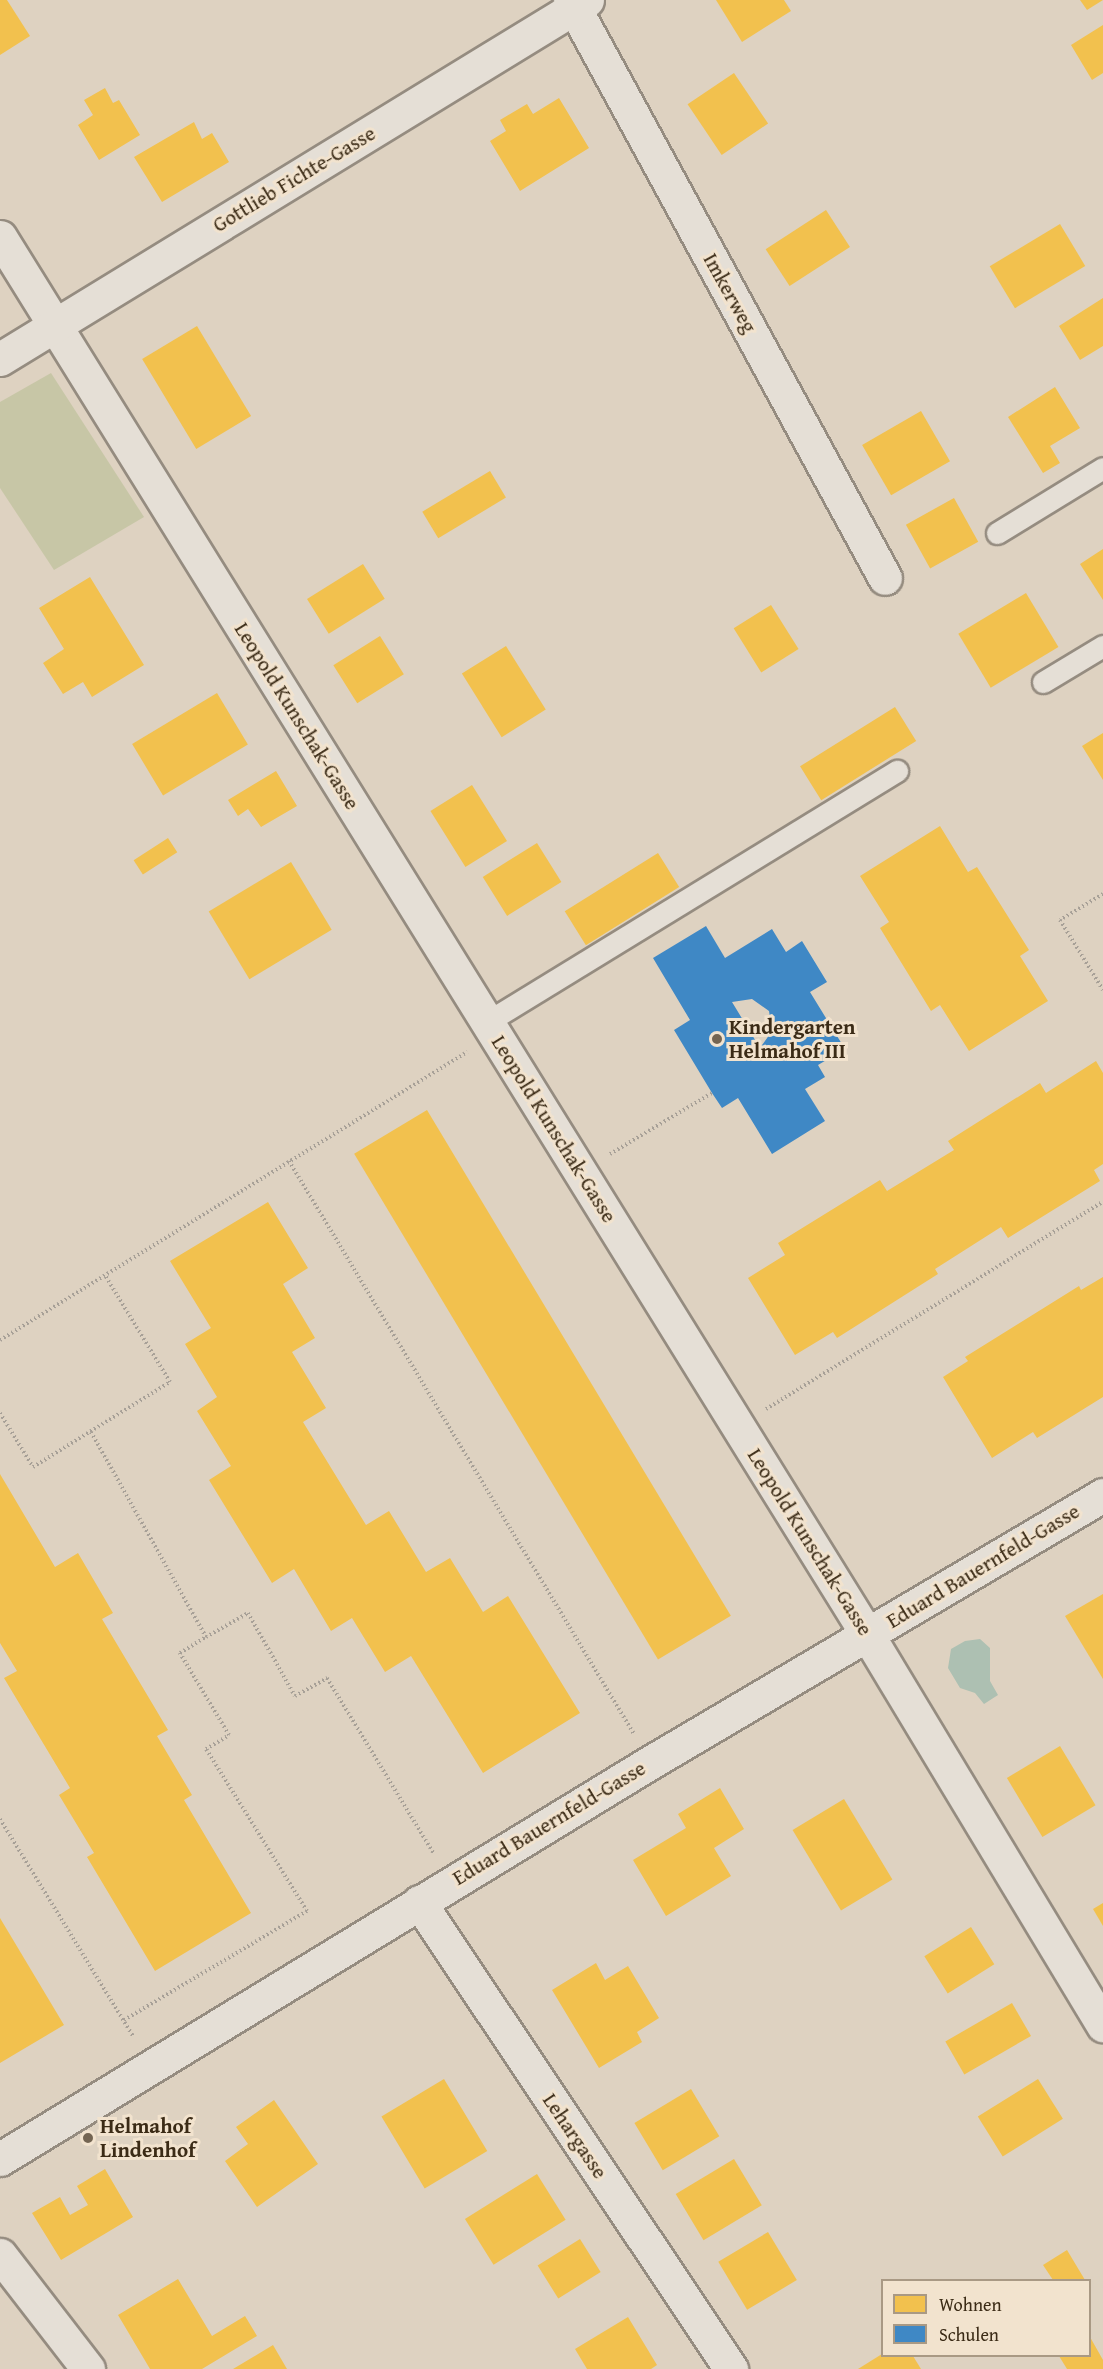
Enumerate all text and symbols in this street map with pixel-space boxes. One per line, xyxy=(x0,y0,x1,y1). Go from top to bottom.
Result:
street label: Gottlieb Fichte-Gasse xyxy=(208,120,380,238)
street label: Imkerweg xyxy=(698,249,762,337)
street label: Leopold Kunschak-Gasse xyxy=(229,618,365,814)
place label: Kindergarten Helmahof III xyxy=(729,1014,855,1064)
street label: Leopold Kunschak-Gasse xyxy=(486,1031,622,1227)
marker: Kindergarten Helmahof III xyxy=(710,1032,724,1046)
street label: Leopold Kunschak-Gasse xyxy=(742,1444,878,1640)
street label: Eduard Bauernfeld-Gasse xyxy=(882,1498,1084,1634)
street label: Eduard Bauernfeld-Gasse xyxy=(448,1755,650,1891)
street label: Lehargasse xyxy=(537,2089,613,2183)
place label: Helmahof Lindenhof xyxy=(100,2113,196,2163)
marker: Helmahof Lindenhof xyxy=(81,2131,95,2145)
legend xyxy=(881,2279,1091,2357)
text: Wohnen xyxy=(939,2291,1002,2318)
text: Schulen xyxy=(939,2321,999,2348)

